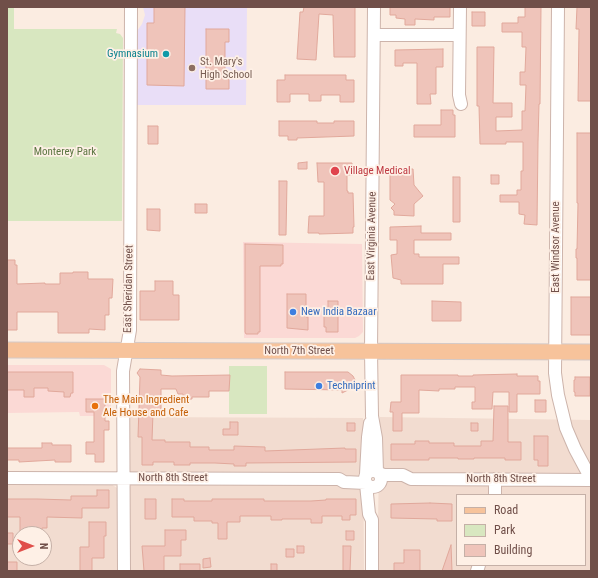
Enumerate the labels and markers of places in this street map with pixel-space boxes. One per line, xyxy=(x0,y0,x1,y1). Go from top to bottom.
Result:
place label: Gymnasium xyxy=(107,47,158,61)
marker: Gymnasium xyxy=(161,49,171,59)
place label: St. Mary's High School xyxy=(200,55,252,81)
marker: St. Mary's High School xyxy=(187,63,197,73)
place label: Village Medical xyxy=(344,164,410,178)
marker: Village Medical xyxy=(329,165,341,177)
place label: New India Bazaar xyxy=(301,305,376,319)
marker: New India Bazaar xyxy=(288,307,298,317)
place label: Techniprint xyxy=(327,379,375,393)
marker: Techniprint xyxy=(314,381,324,391)
place label: The Main Ingredient Ale House and Cafe xyxy=(103,393,189,419)
marker: The Main Ingredient Ale House and Cafe xyxy=(90,401,100,411)

